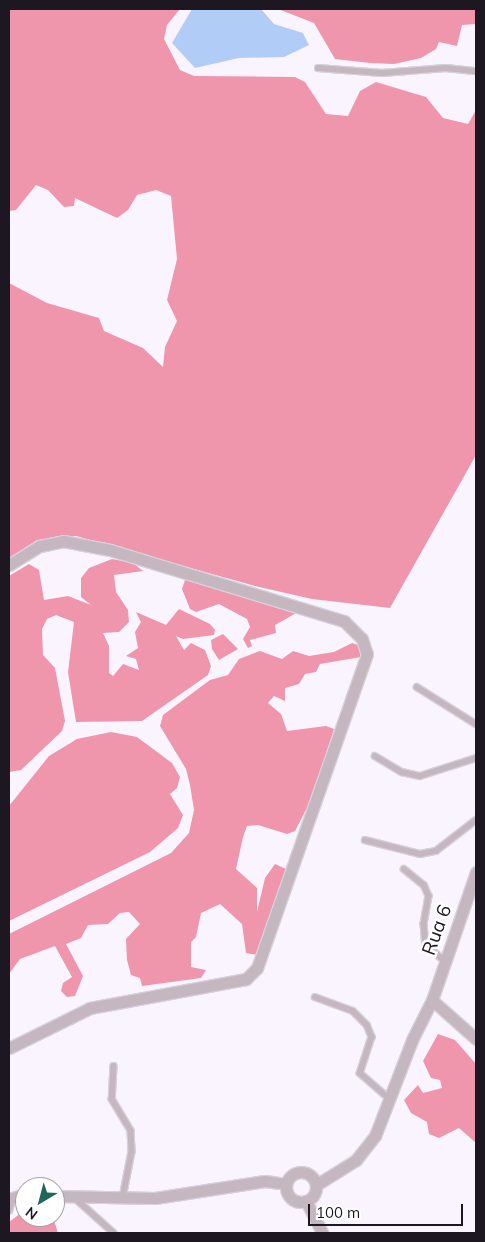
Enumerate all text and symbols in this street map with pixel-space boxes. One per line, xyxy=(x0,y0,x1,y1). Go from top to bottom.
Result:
street label: Rua 6 xyxy=(417,902,457,958)
north arrow xyxy=(15,1177,65,1227)
scale bar xyxy=(310,1194,465,1226)
text: N xyxy=(22,1203,41,1224)
text: 100 m xyxy=(316,1203,360,1222)

